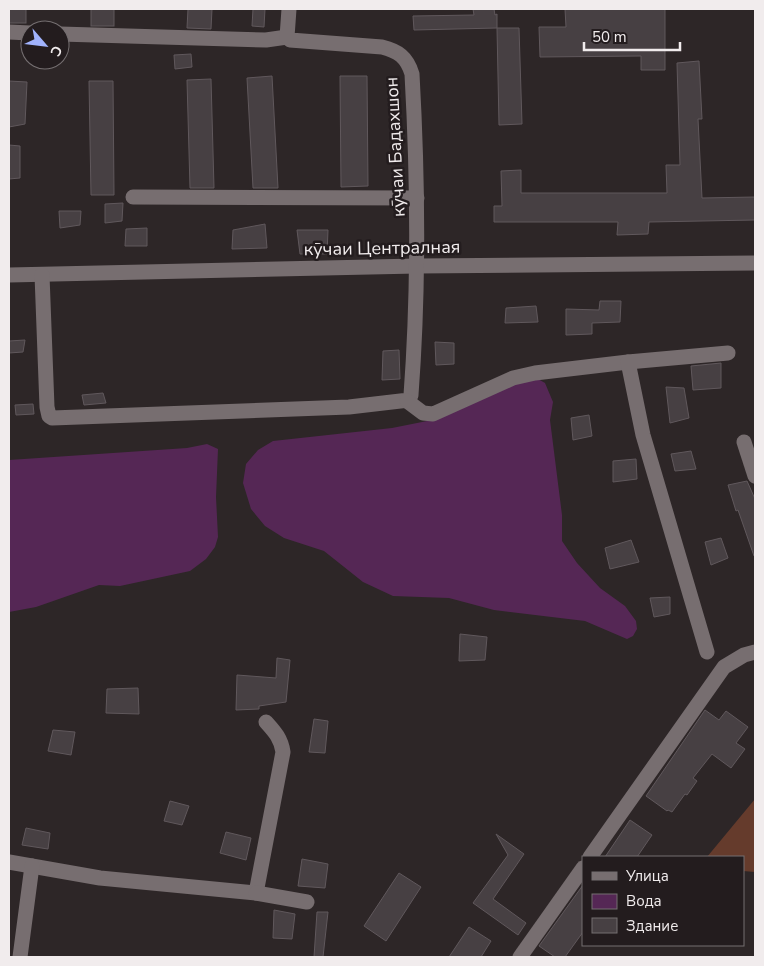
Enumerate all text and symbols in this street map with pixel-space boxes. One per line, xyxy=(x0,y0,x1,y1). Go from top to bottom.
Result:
north arrow xyxy=(20,20,70,70)
scale bar xyxy=(584,20,680,52)
text: 50 m xyxy=(592,27,627,47)
text: С xyxy=(45,42,67,60)
street label: кӯчаи Бадахшон xyxy=(379,76,411,218)
street label: кӯчаи Централная xyxy=(303,235,461,261)
legend xyxy=(582,856,744,946)
text: Улица xyxy=(625,866,669,886)
text: Вода xyxy=(626,891,662,911)
text: Здание xyxy=(626,916,678,936)

